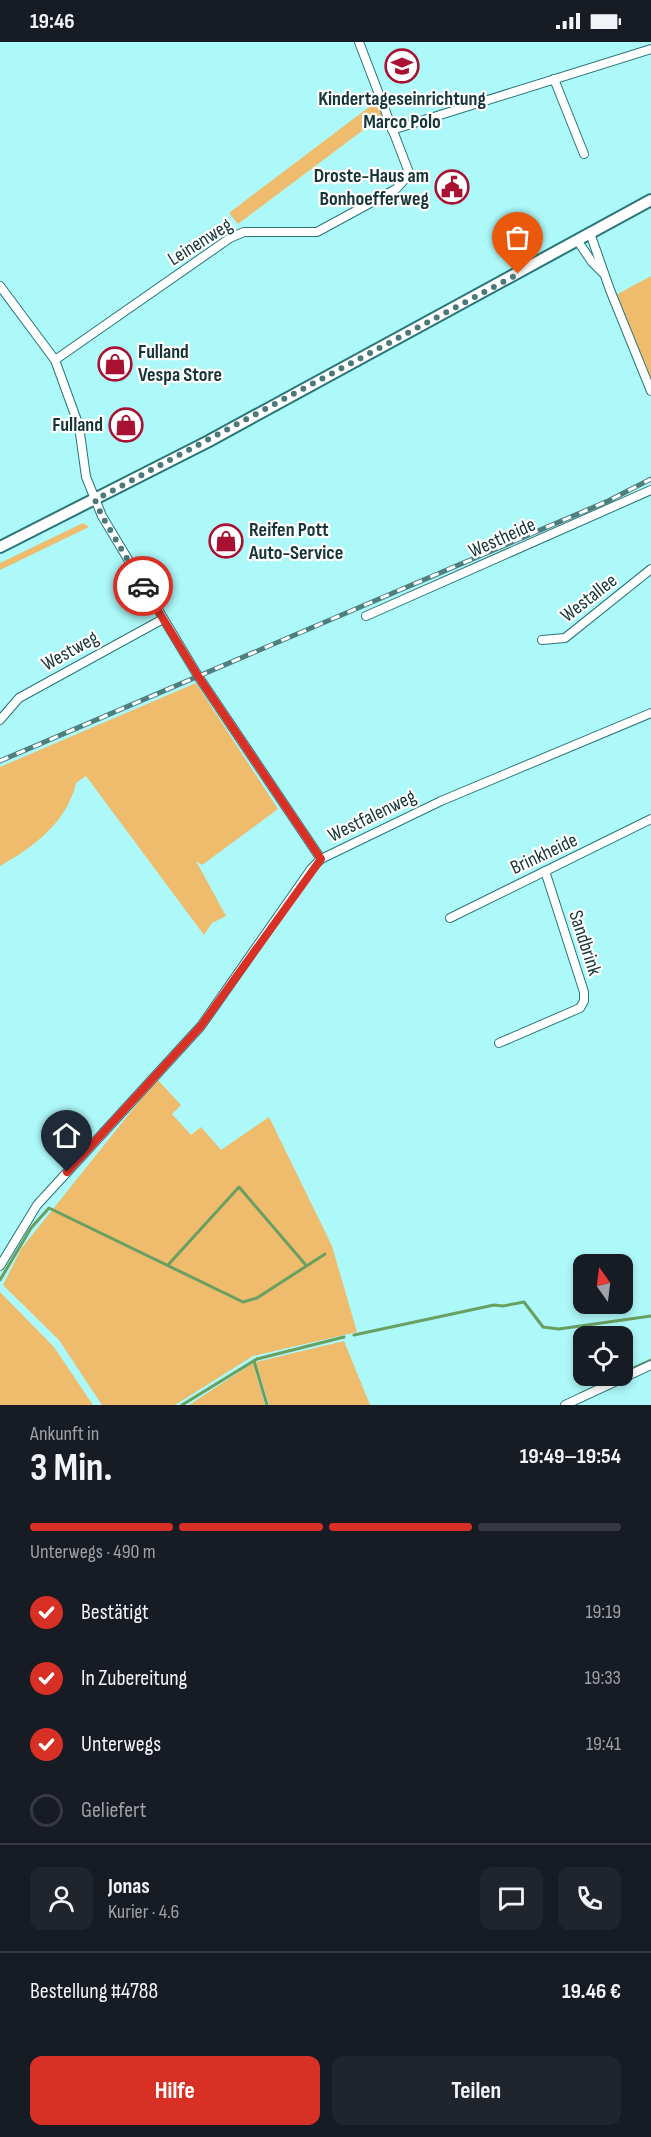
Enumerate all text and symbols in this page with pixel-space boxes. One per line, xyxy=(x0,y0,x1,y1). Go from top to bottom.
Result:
text: 19:46 xyxy=(30,8,75,35)
school or university icon: Kindertageseinrichtung Marco Polo xyxy=(384,48,420,84)
place label: Kindertageseinrichtung Marco Polo xyxy=(318,87,486,134)
place label: Droste-Haus am Bonhoefferweg xyxy=(314,164,430,211)
public building icon: Droste-Haus am Bonhoefferweg xyxy=(434,169,470,205)
pin xyxy=(492,212,543,274)
street label: Leinenweg xyxy=(163,213,237,271)
icon: bag xyxy=(501,221,534,254)
place label: Fulland Vespa Store xyxy=(138,340,222,387)
shop icon: Fulland Vespa Store xyxy=(97,346,133,382)
shop icon: Fulland xyxy=(108,407,144,443)
place label: Fulland xyxy=(52,413,103,437)
street label: Westheide xyxy=(465,513,539,563)
place label: Reifen Pott Auto-Service xyxy=(248,518,343,565)
shop icon: Reifen Pott Auto-Service xyxy=(208,523,244,559)
courier xyxy=(113,556,173,616)
street label: Westallee xyxy=(556,568,622,628)
icon: car xyxy=(127,570,160,603)
street label: Westweg xyxy=(37,626,103,676)
street label: Westfalenweg xyxy=(324,784,420,848)
street label: Brinkheide xyxy=(507,828,581,880)
street label: Sandbrink xyxy=(563,907,607,979)
pin xyxy=(41,1110,92,1172)
icon: home xyxy=(50,1119,83,1152)
north arrow xyxy=(573,1254,633,1314)
map controls xyxy=(573,1254,633,1386)
button: locate xyxy=(573,1326,633,1386)
text: Ankunft in xyxy=(30,1422,99,1446)
text: 19:49–19:54 xyxy=(520,1443,621,1470)
text: 3 Min. xyxy=(30,1445,112,1492)
text: Unterwegs · 490 m xyxy=(30,1540,156,1564)
icon: check xyxy=(30,1596,63,1629)
text: Bestätigt xyxy=(81,1599,149,1626)
text: 19:19 xyxy=(586,1600,621,1624)
icon: check xyxy=(30,1662,63,1695)
text: In Zubereitung xyxy=(81,1665,187,1692)
text: 19:33 xyxy=(585,1666,621,1690)
icon: check xyxy=(30,1728,63,1761)
text: Unterwegs xyxy=(81,1731,161,1758)
text: 19:41 xyxy=(586,1732,621,1756)
text: Geliefert xyxy=(81,1797,146,1824)
button: person xyxy=(30,1867,93,1930)
button: chat xyxy=(480,1867,543,1930)
button: phone xyxy=(558,1867,621,1930)
text: Jonas xyxy=(108,1873,150,1900)
text: Kurier · 4.6 xyxy=(108,1900,179,1924)
text: Bestellung #4788 xyxy=(30,1978,158,2005)
text: 19.46 € xyxy=(562,1978,621,2005)
button: Hilfe xyxy=(30,2056,320,2125)
button: Teilen xyxy=(332,2056,621,2125)

